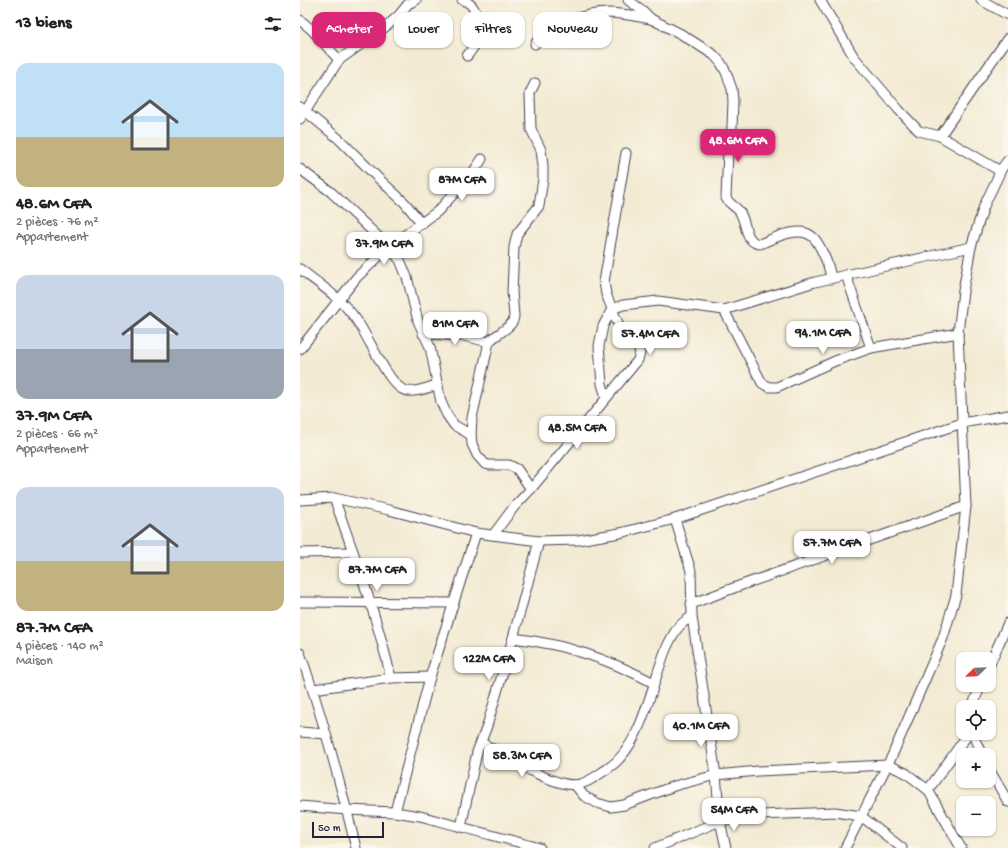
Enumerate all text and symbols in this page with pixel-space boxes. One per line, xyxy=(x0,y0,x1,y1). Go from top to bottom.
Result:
chip: Acheter xyxy=(312,12,386,48)
chip: Louer xyxy=(394,12,453,48)
chip: Filtres xyxy=(461,12,525,48)
chip: Nouveau xyxy=(533,12,612,48)
icon: filters xyxy=(262,13,284,35)
text: 13 biens xyxy=(16,14,71,34)
icon: home xyxy=(114,89,186,161)
pin: 48.6M CFA xyxy=(692,129,784,163)
text: 48.6M CFA xyxy=(709,134,767,149)
pin: 87M CFA xyxy=(425,168,499,202)
text: 87M CFA xyxy=(438,173,486,188)
text: 48.6M CFA xyxy=(16,195,91,215)
text: 2 pièces · 76 m² xyxy=(16,215,98,230)
text: Appartement xyxy=(16,230,88,245)
pin: 37.9M CFA xyxy=(338,232,430,266)
text: 37.9M CFA xyxy=(355,237,413,252)
icon: home xyxy=(114,301,186,373)
pin: 81M CFA xyxy=(418,312,492,346)
text: 81M CFA xyxy=(432,317,478,332)
pin: 94.1M CFA xyxy=(777,321,869,355)
pin: 57.4M CFA xyxy=(604,322,696,356)
text: 94.1M CFA xyxy=(795,326,851,341)
text: 57.4M CFA xyxy=(621,327,679,342)
text: 37.9M CFA xyxy=(16,407,91,427)
pin: 48.5M CFA xyxy=(531,416,623,450)
text: 48.5M CFA xyxy=(548,421,606,436)
text: 2 pièces · 66 m² xyxy=(16,427,98,442)
text: Appartement xyxy=(16,442,88,457)
icon: home xyxy=(114,513,186,585)
pin: 57.7M CFA xyxy=(786,531,878,565)
text: 57.7M CFA xyxy=(803,536,861,551)
pin: 87.7M CFA xyxy=(331,558,423,592)
text: 87.7M CFA xyxy=(348,563,406,578)
text: 87.7M CFA xyxy=(16,619,92,639)
text: 4 pièces · 140 m² xyxy=(16,639,104,654)
pin: 122M CFA xyxy=(448,647,530,681)
text: 122M CFA xyxy=(463,652,515,667)
north arrow xyxy=(956,652,996,692)
map controls xyxy=(956,652,996,836)
text: Maison xyxy=(16,654,53,669)
button: locate xyxy=(956,700,996,740)
pin: 40.1M CFA xyxy=(655,714,747,748)
text: 40.1M CFA xyxy=(673,719,729,734)
pin: 58.3M CFA xyxy=(476,744,568,778)
button: + xyxy=(956,748,996,788)
text: 58.3M CFA xyxy=(493,749,551,764)
button: − xyxy=(956,796,996,836)
pin: 54M CFA xyxy=(697,798,771,832)
text: 54M CFA xyxy=(711,803,757,818)
scale bar xyxy=(312,820,384,839)
text: 50 m xyxy=(318,823,340,835)

